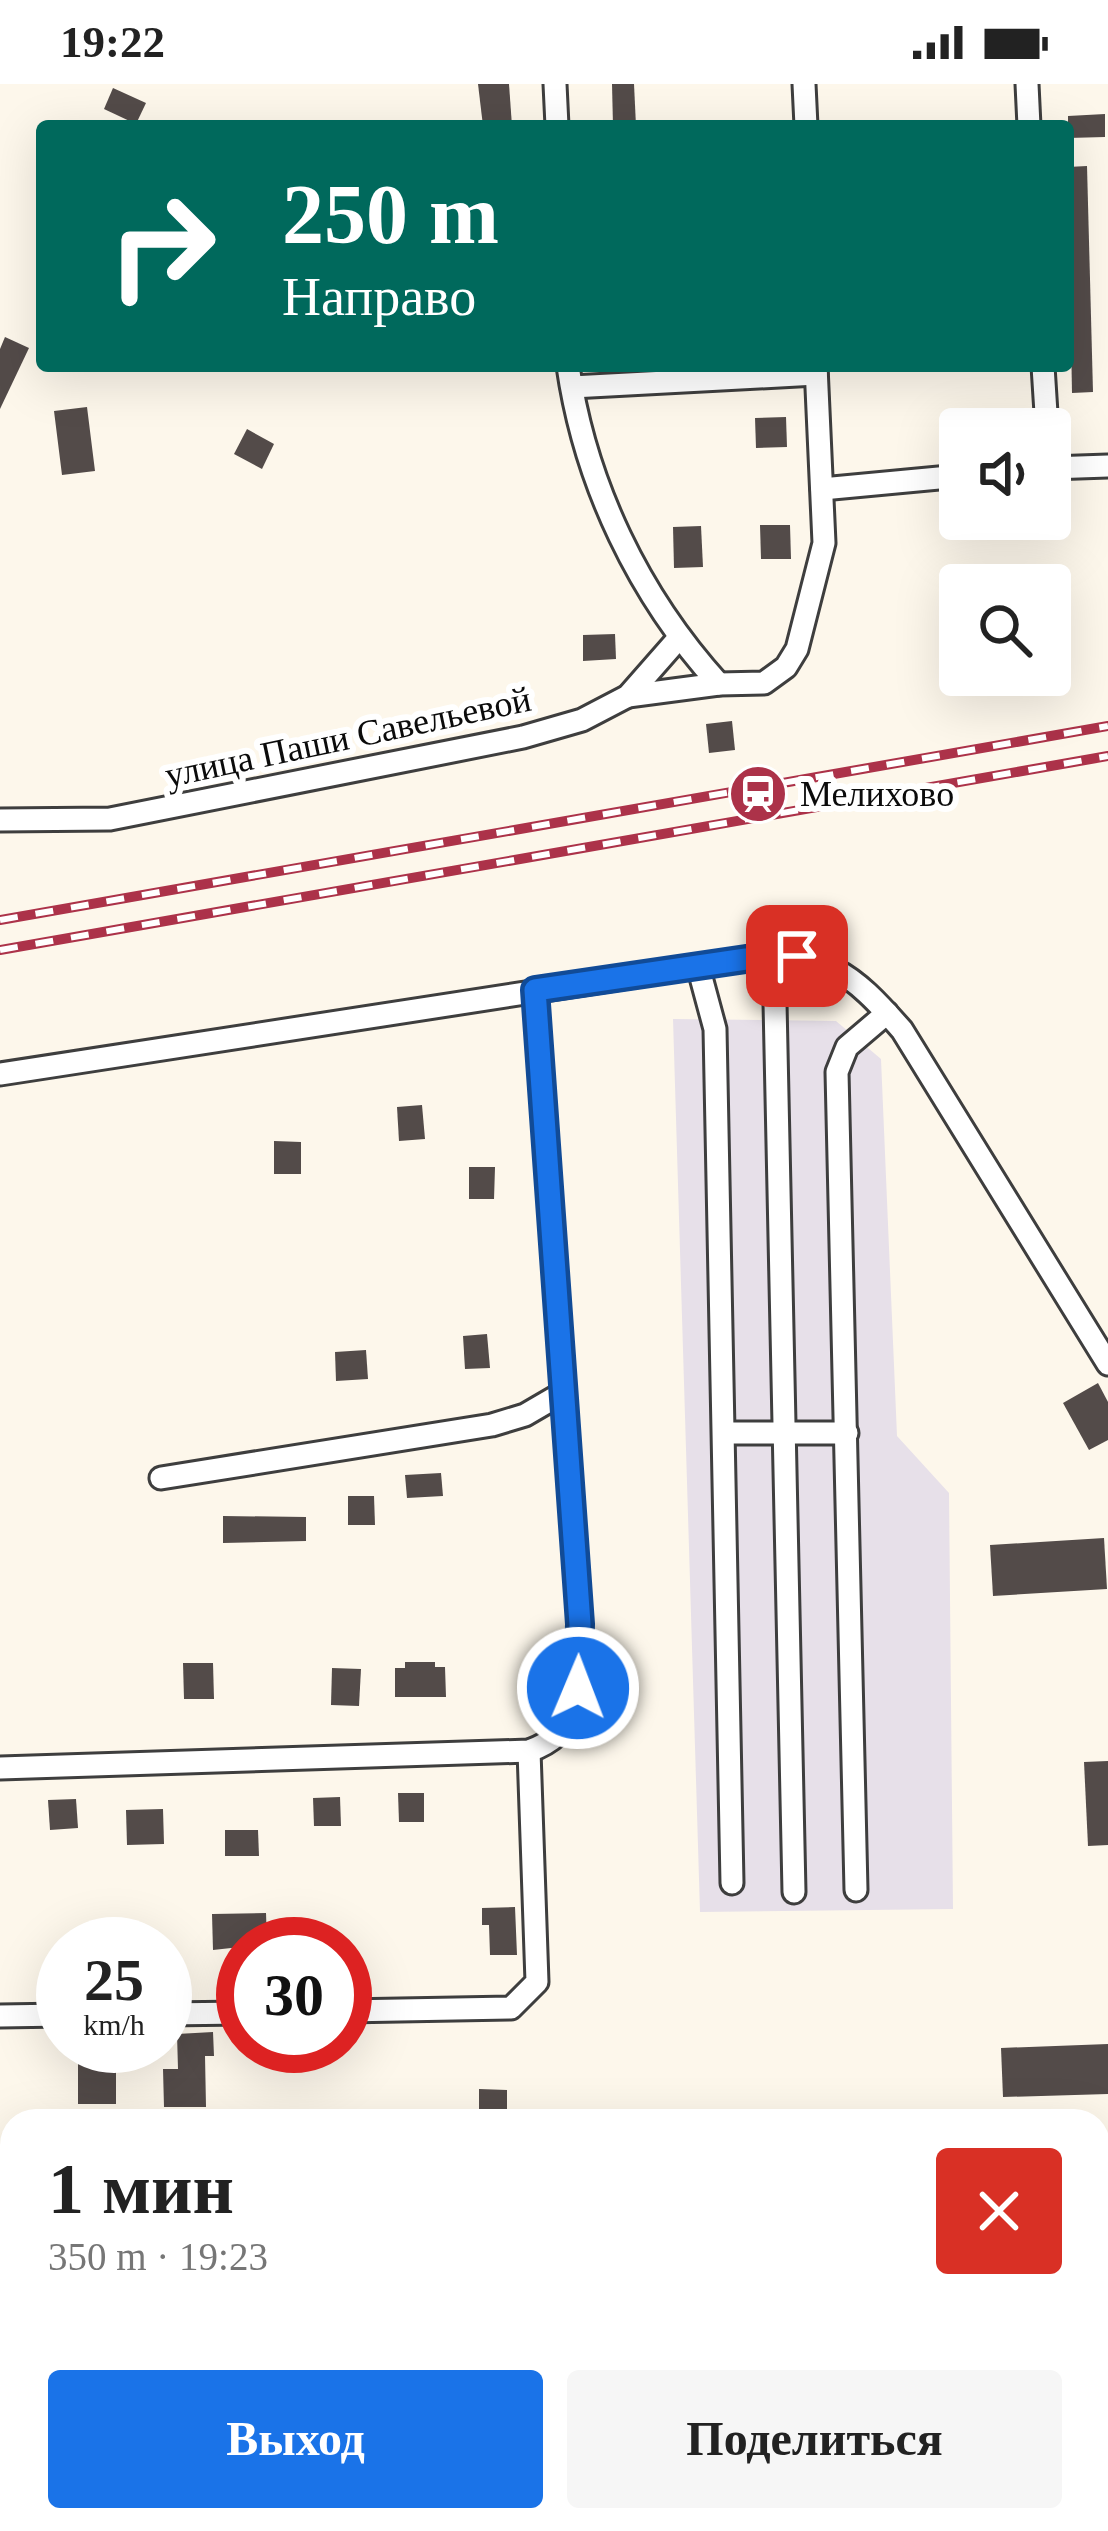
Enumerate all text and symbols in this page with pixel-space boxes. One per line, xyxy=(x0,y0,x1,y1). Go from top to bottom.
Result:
text: 19:22 xyxy=(60,17,165,67)
icon: right xyxy=(84,168,240,324)
text: 250 m xyxy=(282,168,499,261)
text: Направо xyxy=(282,267,476,327)
map controls xyxy=(939,408,1071,696)
button: sound xyxy=(939,408,1071,540)
button: search xyxy=(939,564,1071,696)
street label: улица Паши Савельевой xyxy=(161,679,535,795)
station icon: Мелихово xyxy=(727,763,789,825)
place label: Мелихово xyxy=(800,774,954,814)
pin xyxy=(746,905,848,1007)
icon: arrive xyxy=(764,923,830,989)
position arrow xyxy=(515,1625,641,1751)
speed limit sign: 30 xyxy=(216,1917,372,2073)
text: 25 xyxy=(84,1947,144,2013)
text: km/h xyxy=(83,2008,145,2041)
button: close xyxy=(936,2148,1062,2274)
text: 1 мин xyxy=(48,2149,234,2229)
text: 350 m · 19:23 xyxy=(48,2235,268,2278)
button: Выход xyxy=(48,2370,543,2508)
button: Поделиться xyxy=(567,2370,1062,2508)

